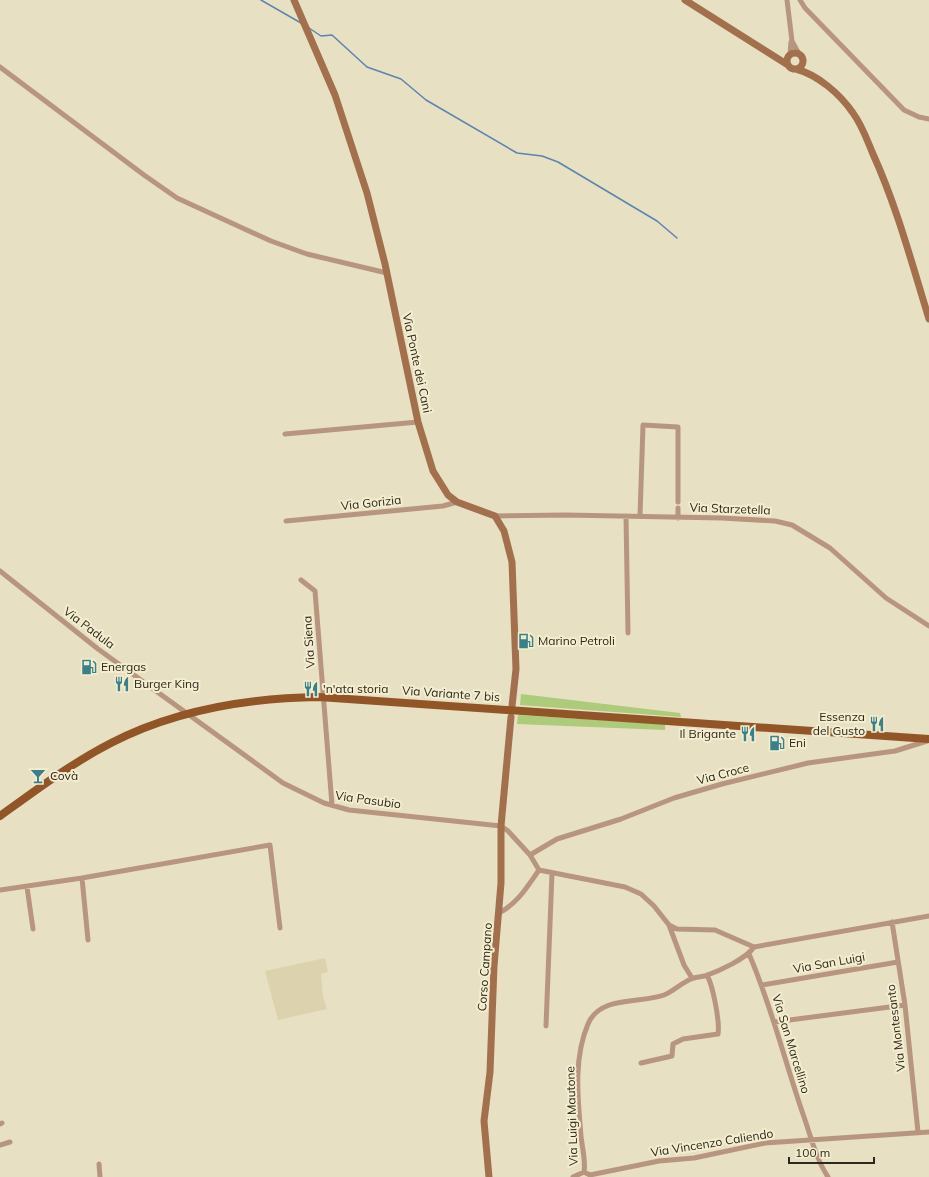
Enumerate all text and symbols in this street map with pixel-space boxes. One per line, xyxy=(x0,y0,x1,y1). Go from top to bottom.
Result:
street label: Via Ponte dei Cani xyxy=(400,312,435,414)
street label: Via Gorizia xyxy=(340,492,402,513)
street label: Via Starzetella xyxy=(689,500,771,517)
street label: Via Padula xyxy=(61,603,118,652)
street label: Via Siena xyxy=(299,615,318,669)
fuel station icon: Marino Petroli xyxy=(517,632,535,650)
place label: Marino Petroli xyxy=(538,633,615,648)
fuel station icon: Energas xyxy=(80,658,98,676)
place label: Energas xyxy=(101,659,146,674)
restaurant icon: Burger King xyxy=(113,675,131,693)
place label: Burger King xyxy=(134,676,199,691)
restaurant icon: 'n'ata storia xyxy=(302,680,320,698)
place label: 'n'ata storia xyxy=(323,681,388,696)
street label: Via Variante 7 bis xyxy=(402,683,500,704)
place label: Essenza del Gusto xyxy=(813,709,865,738)
restaurant icon: Essenza del Gusto xyxy=(868,715,886,733)
restaurant icon: Il Brigante xyxy=(739,725,757,743)
place label: Il Brigante xyxy=(679,726,736,741)
fuel station icon: Eni xyxy=(768,734,786,752)
place label: Eni xyxy=(789,735,806,750)
street label: Via Croce xyxy=(695,759,751,788)
bar icon: Covà xyxy=(29,767,47,785)
place label: Covà xyxy=(50,768,78,783)
street label: Via Pasubio xyxy=(334,787,402,812)
street label: Corso Campano xyxy=(474,922,495,1012)
street label: Via San Luigi xyxy=(792,949,866,976)
street label: Via Montesanto xyxy=(883,984,908,1072)
street label: Via San Marcellino xyxy=(769,992,814,1095)
street label: Via Luigi Mautone xyxy=(562,1066,581,1166)
street label: Via Vincenzo Caliendo xyxy=(650,1125,774,1160)
scale bar xyxy=(789,1139,874,1165)
text: 100 m xyxy=(795,1145,830,1160)

